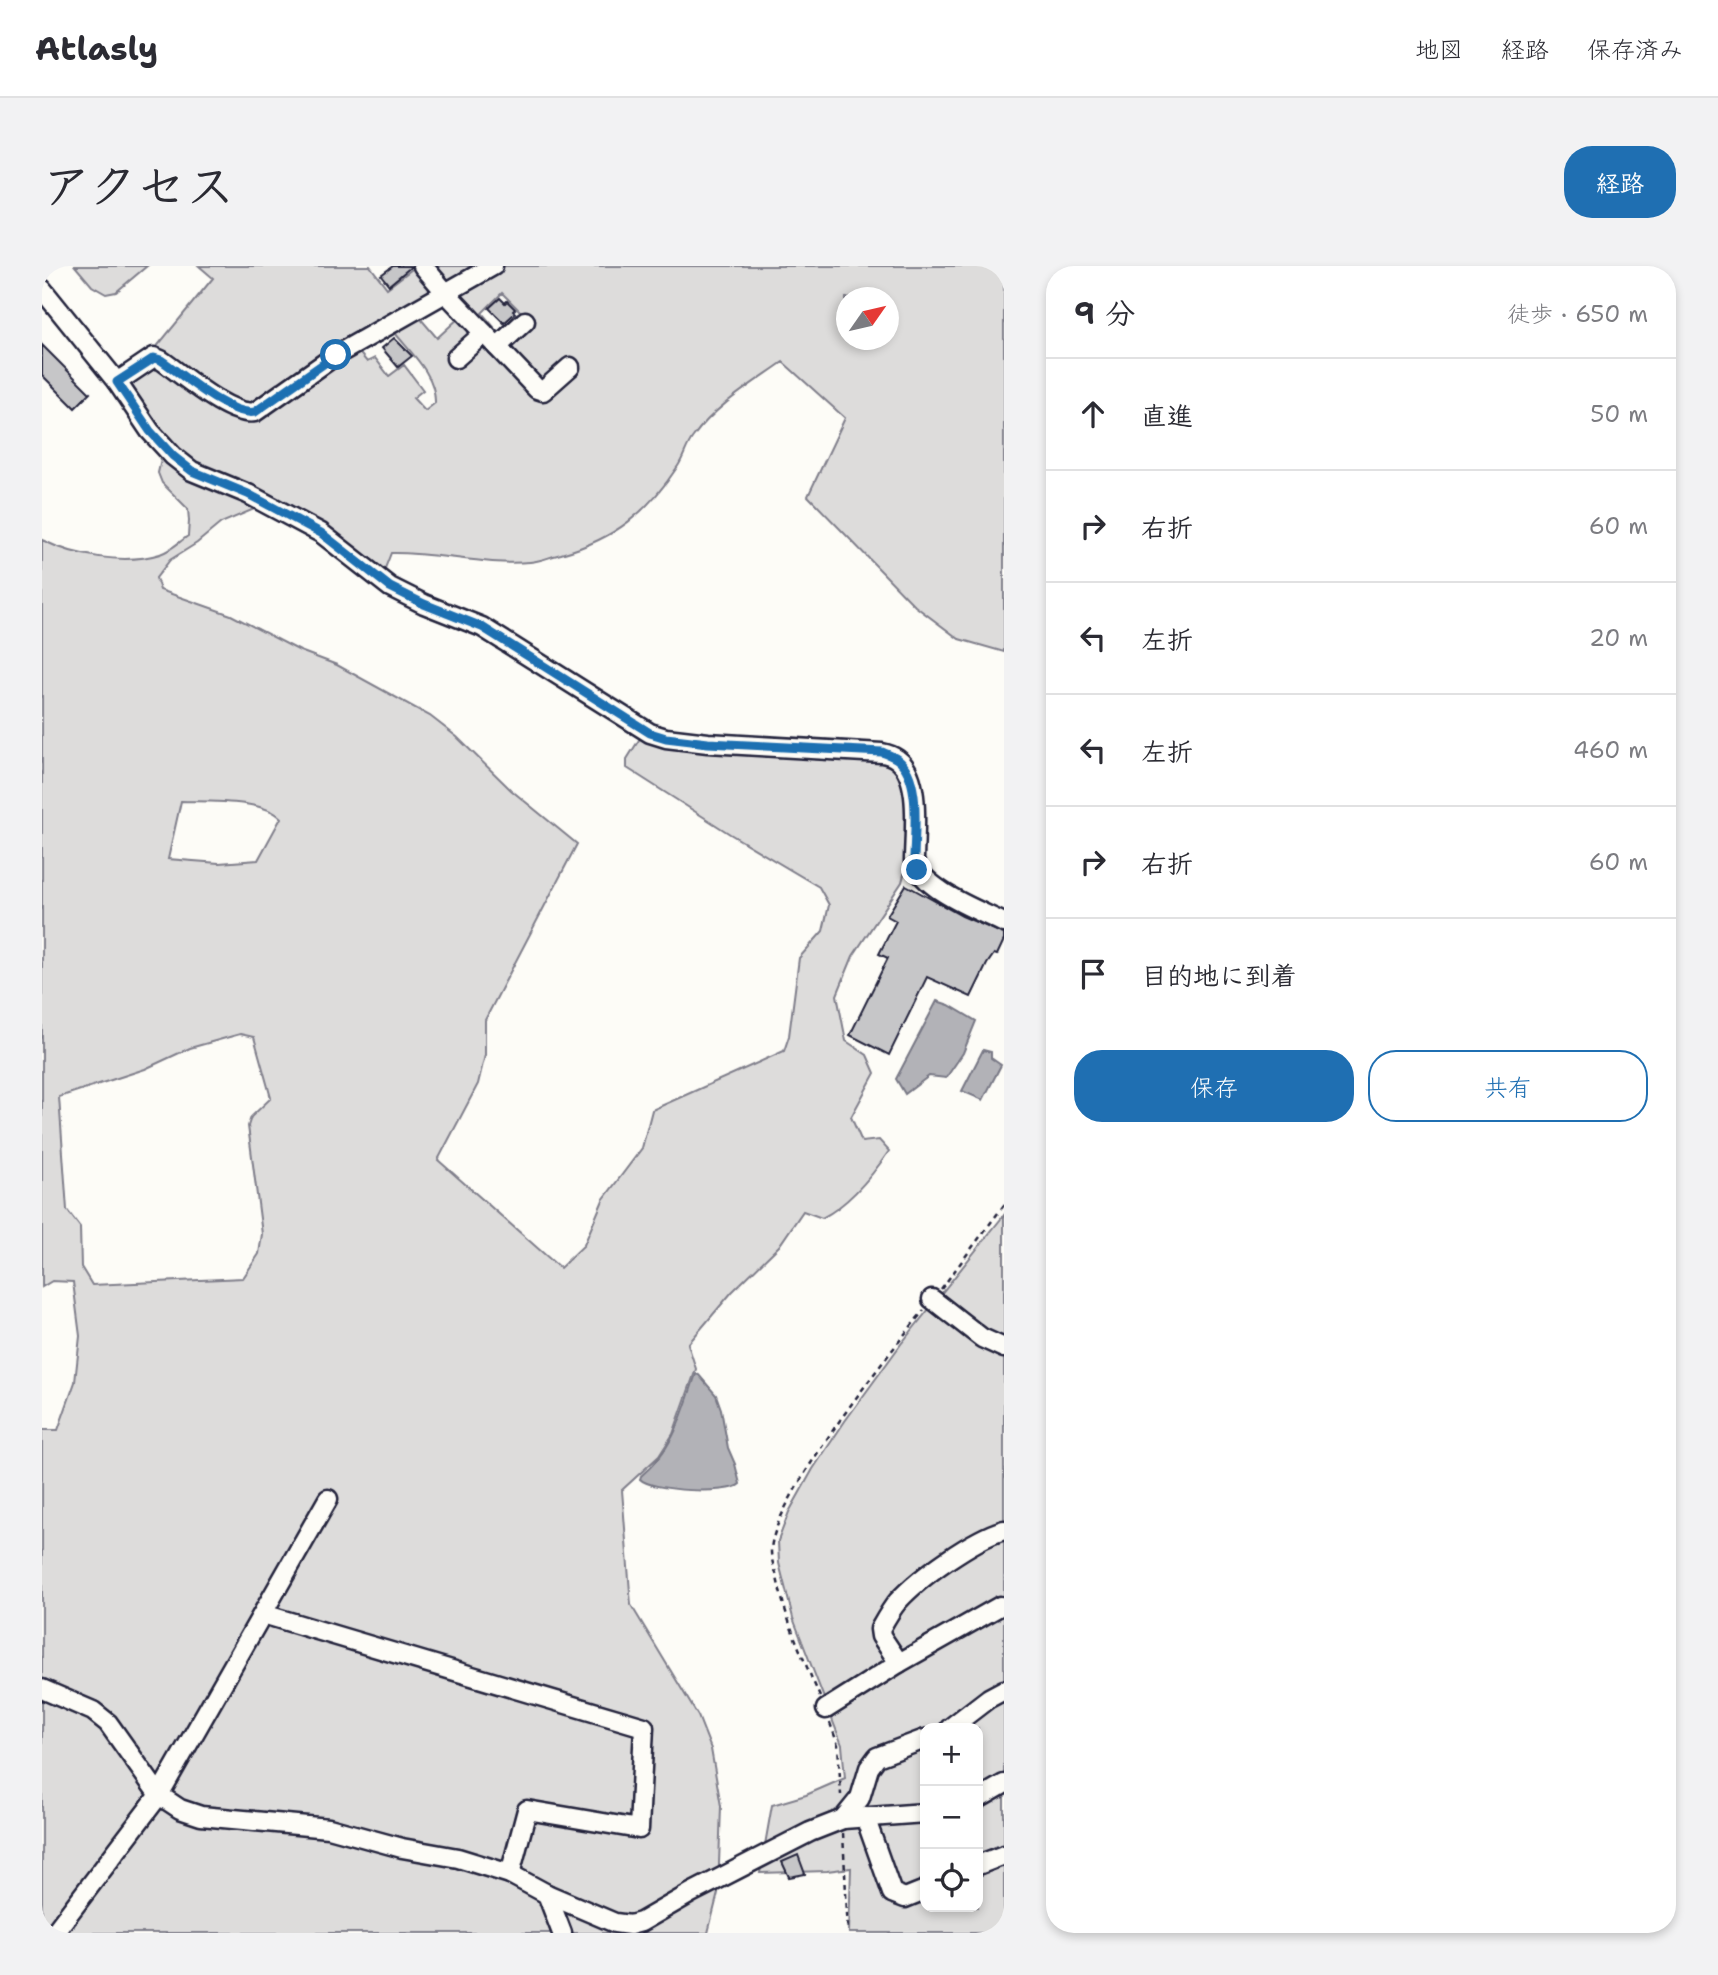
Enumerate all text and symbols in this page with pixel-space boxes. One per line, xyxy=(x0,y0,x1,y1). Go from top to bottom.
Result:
text: Atlasly xyxy=(35,26,158,71)
text: 地図 xyxy=(1415,34,1463,66)
text: 経路 xyxy=(1501,34,1549,66)
text: 保存済み xyxy=(1587,34,1683,66)
button: 経路 xyxy=(1564,146,1676,218)
text: アクセス xyxy=(42,153,235,219)
north arrow xyxy=(836,287,899,350)
text: 9 分 xyxy=(1074,293,1135,334)
text: 徒歩 · 650 m xyxy=(1507,299,1648,329)
route start xyxy=(320,339,351,370)
icon: ahead xyxy=(1074,395,1112,433)
text: 直進 xyxy=(1141,398,1193,433)
text: 50 m xyxy=(1590,399,1648,429)
icon: right xyxy=(1074,507,1112,545)
text: 右折 xyxy=(1141,510,1193,545)
text: 60 m xyxy=(1589,511,1648,541)
icon: left xyxy=(1074,619,1112,657)
text: 左折 xyxy=(1141,622,1193,657)
text: 20 m xyxy=(1589,623,1648,653)
icon: left xyxy=(1074,731,1112,769)
text: 左折 xyxy=(1141,734,1193,769)
text: 460 m xyxy=(1573,735,1648,765)
icon: right xyxy=(1074,843,1112,881)
text: 右折 xyxy=(1141,846,1193,881)
text: 60 m xyxy=(1589,847,1648,877)
route end xyxy=(901,854,932,885)
icon: arrive xyxy=(1074,955,1112,993)
text: 目的地に到着 xyxy=(1141,958,1297,993)
button: 保存 xyxy=(1074,1050,1354,1122)
button: 共有 xyxy=(1368,1050,1648,1122)
map controls xyxy=(920,1723,983,1912)
button: + xyxy=(920,1723,983,1786)
button: − xyxy=(920,1786,983,1849)
button: locate xyxy=(920,1849,983,1912)

